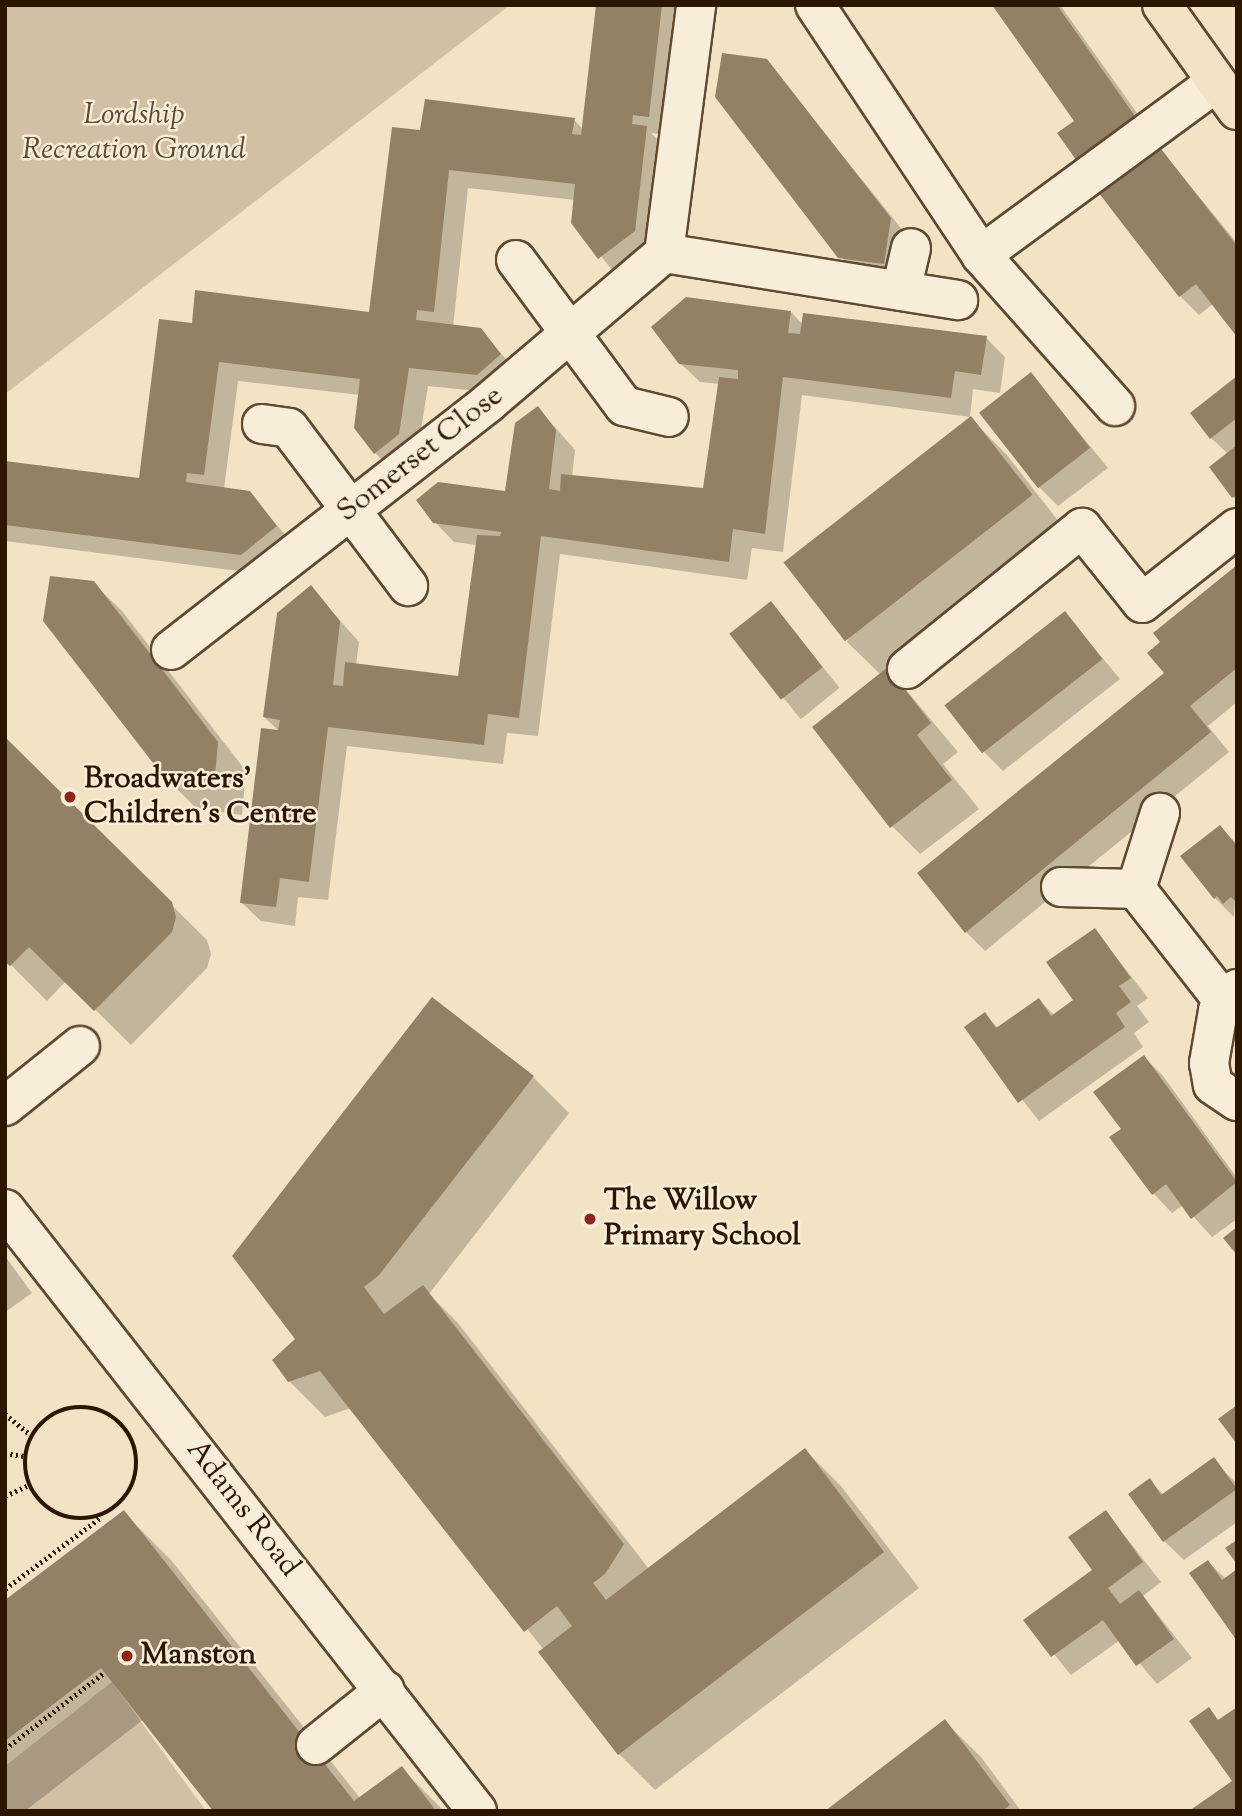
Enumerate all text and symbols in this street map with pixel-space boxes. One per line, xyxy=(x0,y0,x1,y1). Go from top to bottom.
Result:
park label: Lordship Recreation Ground xyxy=(22,98,246,168)
street label: Somerset Close xyxy=(331,379,511,531)
place label: Broadwaters' Children's Centre xyxy=(84,762,317,832)
marker: Broadwaters' Children's Centre xyxy=(62,789,78,805)
place label: The Willow Primary School xyxy=(604,1184,801,1254)
marker: The Willow Primary School xyxy=(582,1211,598,1227)
street label: Adams Road xyxy=(177,1433,307,1585)
place label: Manston xyxy=(141,1638,256,1674)
marker: Manston xyxy=(119,1648,135,1664)

